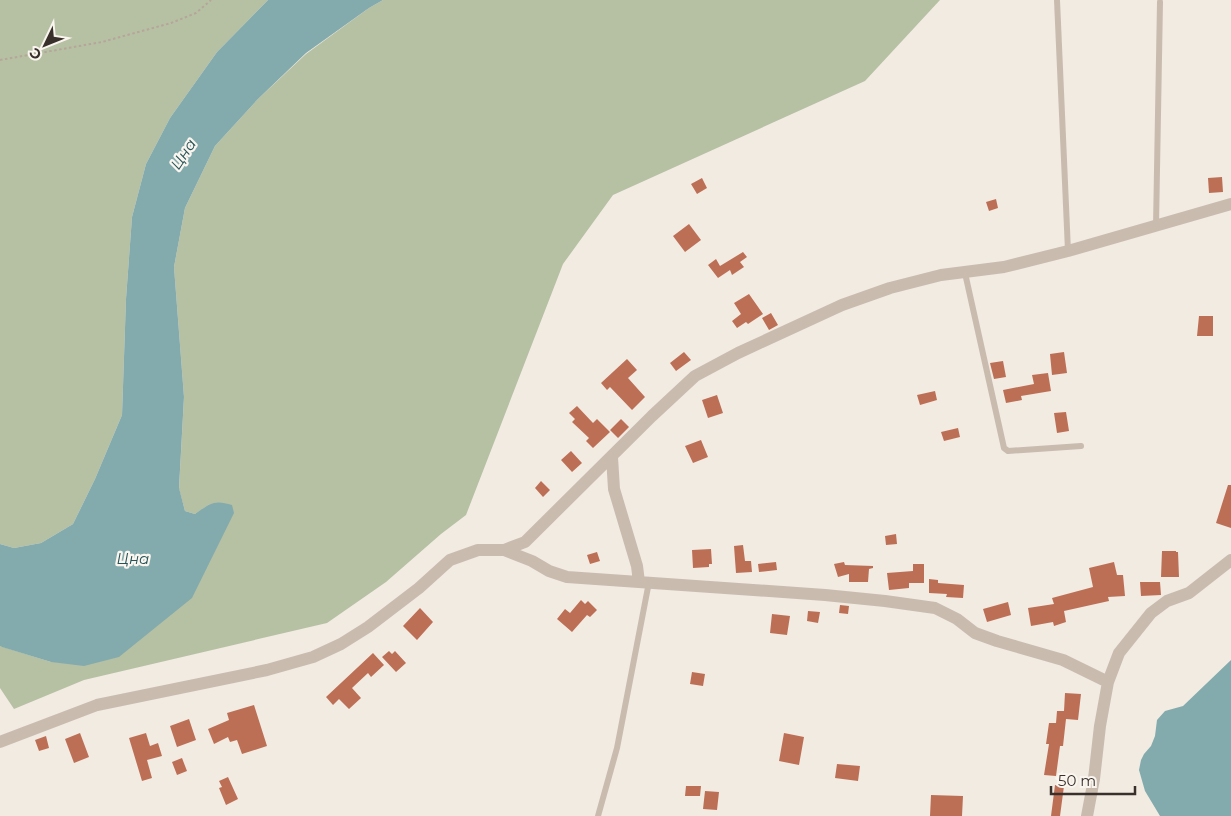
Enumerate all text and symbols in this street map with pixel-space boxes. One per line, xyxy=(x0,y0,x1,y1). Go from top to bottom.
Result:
north arrow xyxy=(20,20,70,70)
text: С xyxy=(25,44,46,64)
water label: Цна xyxy=(166,135,200,173)
water label: Цна xyxy=(117,549,149,568)
scale bar xyxy=(1051,764,1135,796)
text: 50 m xyxy=(1058,771,1096,790)

